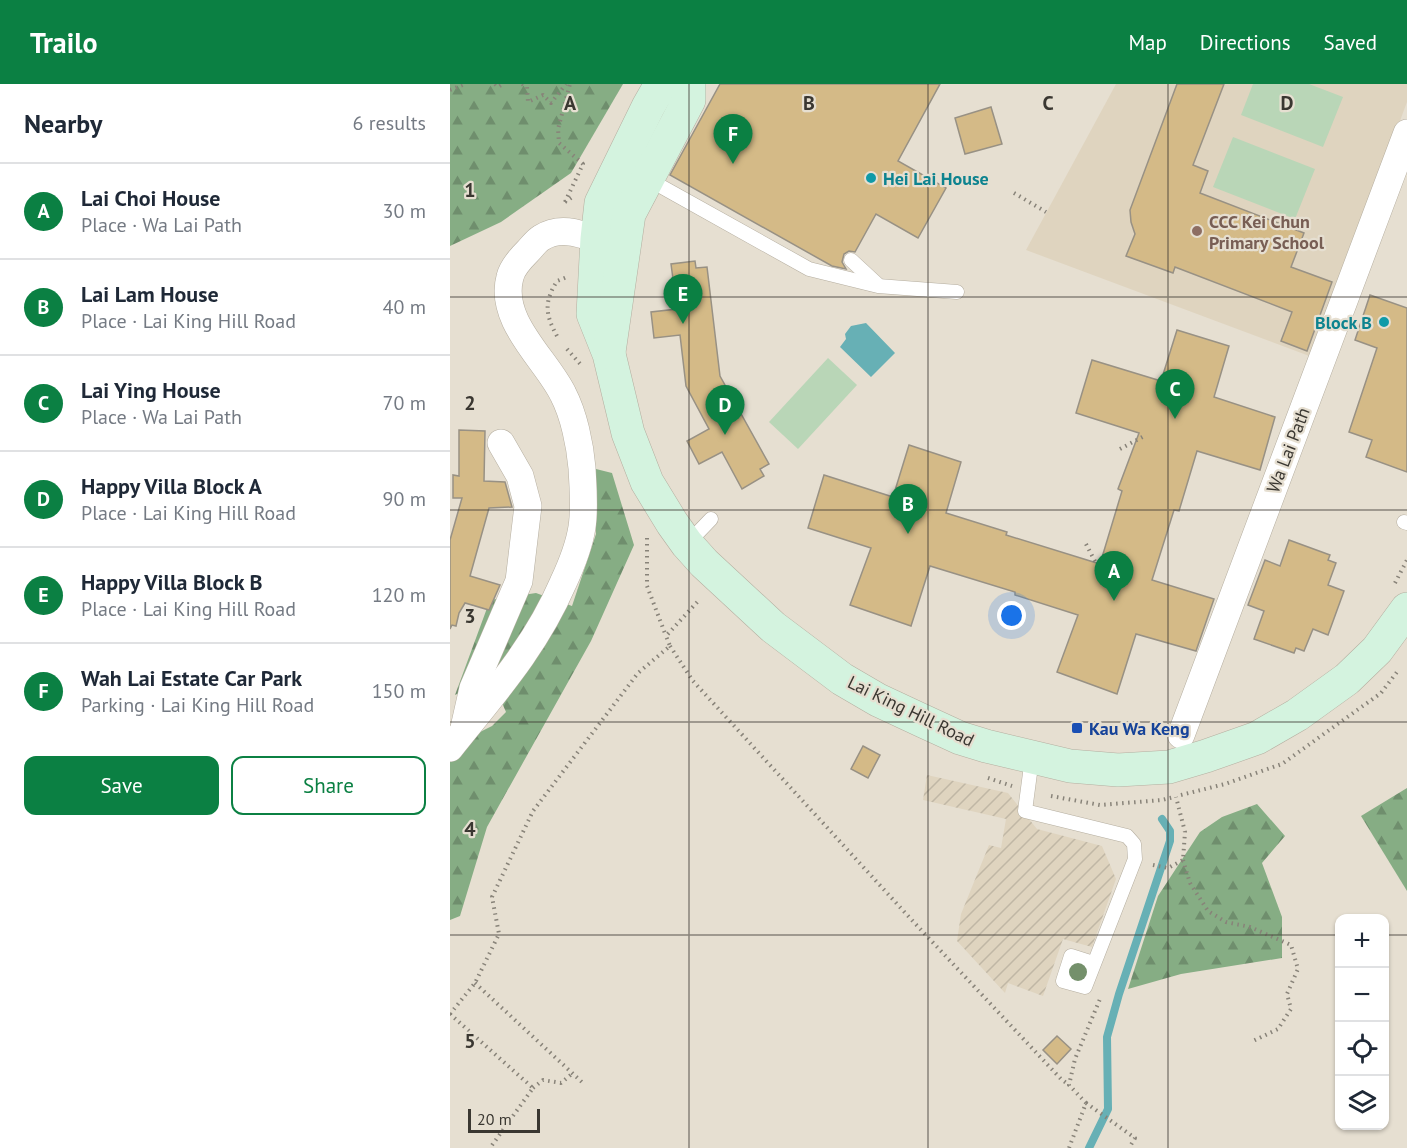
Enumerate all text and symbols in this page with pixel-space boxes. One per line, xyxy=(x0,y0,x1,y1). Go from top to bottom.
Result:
text: Trailo xyxy=(30,24,97,61)
text: Map xyxy=(1128,29,1167,56)
text: Directions xyxy=(1200,29,1291,56)
text: Saved xyxy=(1324,29,1377,56)
text: A xyxy=(564,90,577,116)
text: B xyxy=(803,90,815,116)
text: C xyxy=(1042,90,1054,116)
text: D xyxy=(1281,90,1294,116)
text: Nearby xyxy=(24,107,102,140)
text: 6 results xyxy=(353,110,426,136)
pin: F xyxy=(714,115,752,164)
place label: Hei Lai House xyxy=(883,167,989,190)
marker: Hei Lai House xyxy=(864,171,878,185)
text: 1 xyxy=(464,177,476,203)
text: Lai Choi House xyxy=(81,184,220,212)
text: A xyxy=(37,198,50,224)
text: 30 m xyxy=(383,198,426,224)
place label: CCC Kei Chun Primary School xyxy=(1209,210,1325,254)
text: Place · Wa Lai Path xyxy=(81,212,242,238)
marker: CCC Kei Chun Primary School xyxy=(1190,224,1204,238)
pin: E xyxy=(664,274,702,324)
text: Lai Lam House xyxy=(81,280,219,308)
text: B xyxy=(38,294,49,320)
text: 40 m xyxy=(383,294,426,320)
text: Place · Lai King Hill Road xyxy=(81,308,296,334)
place label: Block B xyxy=(1315,311,1372,334)
marker: Block B xyxy=(1377,315,1391,329)
pin: C xyxy=(1156,370,1194,419)
text: Lai Ying House xyxy=(81,376,221,404)
pin: D xyxy=(706,386,744,435)
text: C xyxy=(38,390,49,416)
text: 70 m xyxy=(383,390,426,416)
text: 2 xyxy=(464,390,476,416)
text: Place · Wa Lai Path xyxy=(81,404,242,430)
street label: Wa Lai Path xyxy=(1261,404,1315,496)
text: Happy Villa Block A xyxy=(81,472,262,500)
pin: B xyxy=(888,484,928,534)
text: D xyxy=(37,486,50,512)
text: 90 m xyxy=(383,486,426,512)
text: Place · Lai King Hill Road xyxy=(81,500,296,526)
pin: A xyxy=(1094,552,1134,601)
text: Happy Villa Block B xyxy=(81,568,262,596)
text: E xyxy=(38,582,49,608)
text: 120 m xyxy=(372,582,426,608)
text: Place · Lai King Hill Road xyxy=(81,596,296,622)
your location xyxy=(997,601,1026,630)
text: 3 xyxy=(464,603,476,629)
text: Wah Lai Estate Car Park xyxy=(81,664,302,692)
street label: Lai King Hill Road xyxy=(844,670,978,752)
text: F xyxy=(38,678,49,704)
text: 150 m xyxy=(372,678,426,704)
text: Parking · Lai King Hill Road xyxy=(81,692,314,718)
place label: Kau Wa Keng xyxy=(1089,717,1190,740)
marker: Kau Wa Keng xyxy=(1070,721,1084,735)
button: Save xyxy=(24,756,219,815)
button: Share xyxy=(231,756,426,815)
text: 4 xyxy=(464,816,476,842)
map controls xyxy=(1335,914,1389,1130)
button: + xyxy=(1335,914,1389,968)
button: − xyxy=(1335,968,1389,1022)
button: locate xyxy=(1335,1022,1389,1076)
text: 5 xyxy=(464,1028,476,1054)
button: layers xyxy=(1335,1076,1389,1130)
scale bar xyxy=(468,1106,540,1134)
text: 20 m xyxy=(477,1109,512,1129)

